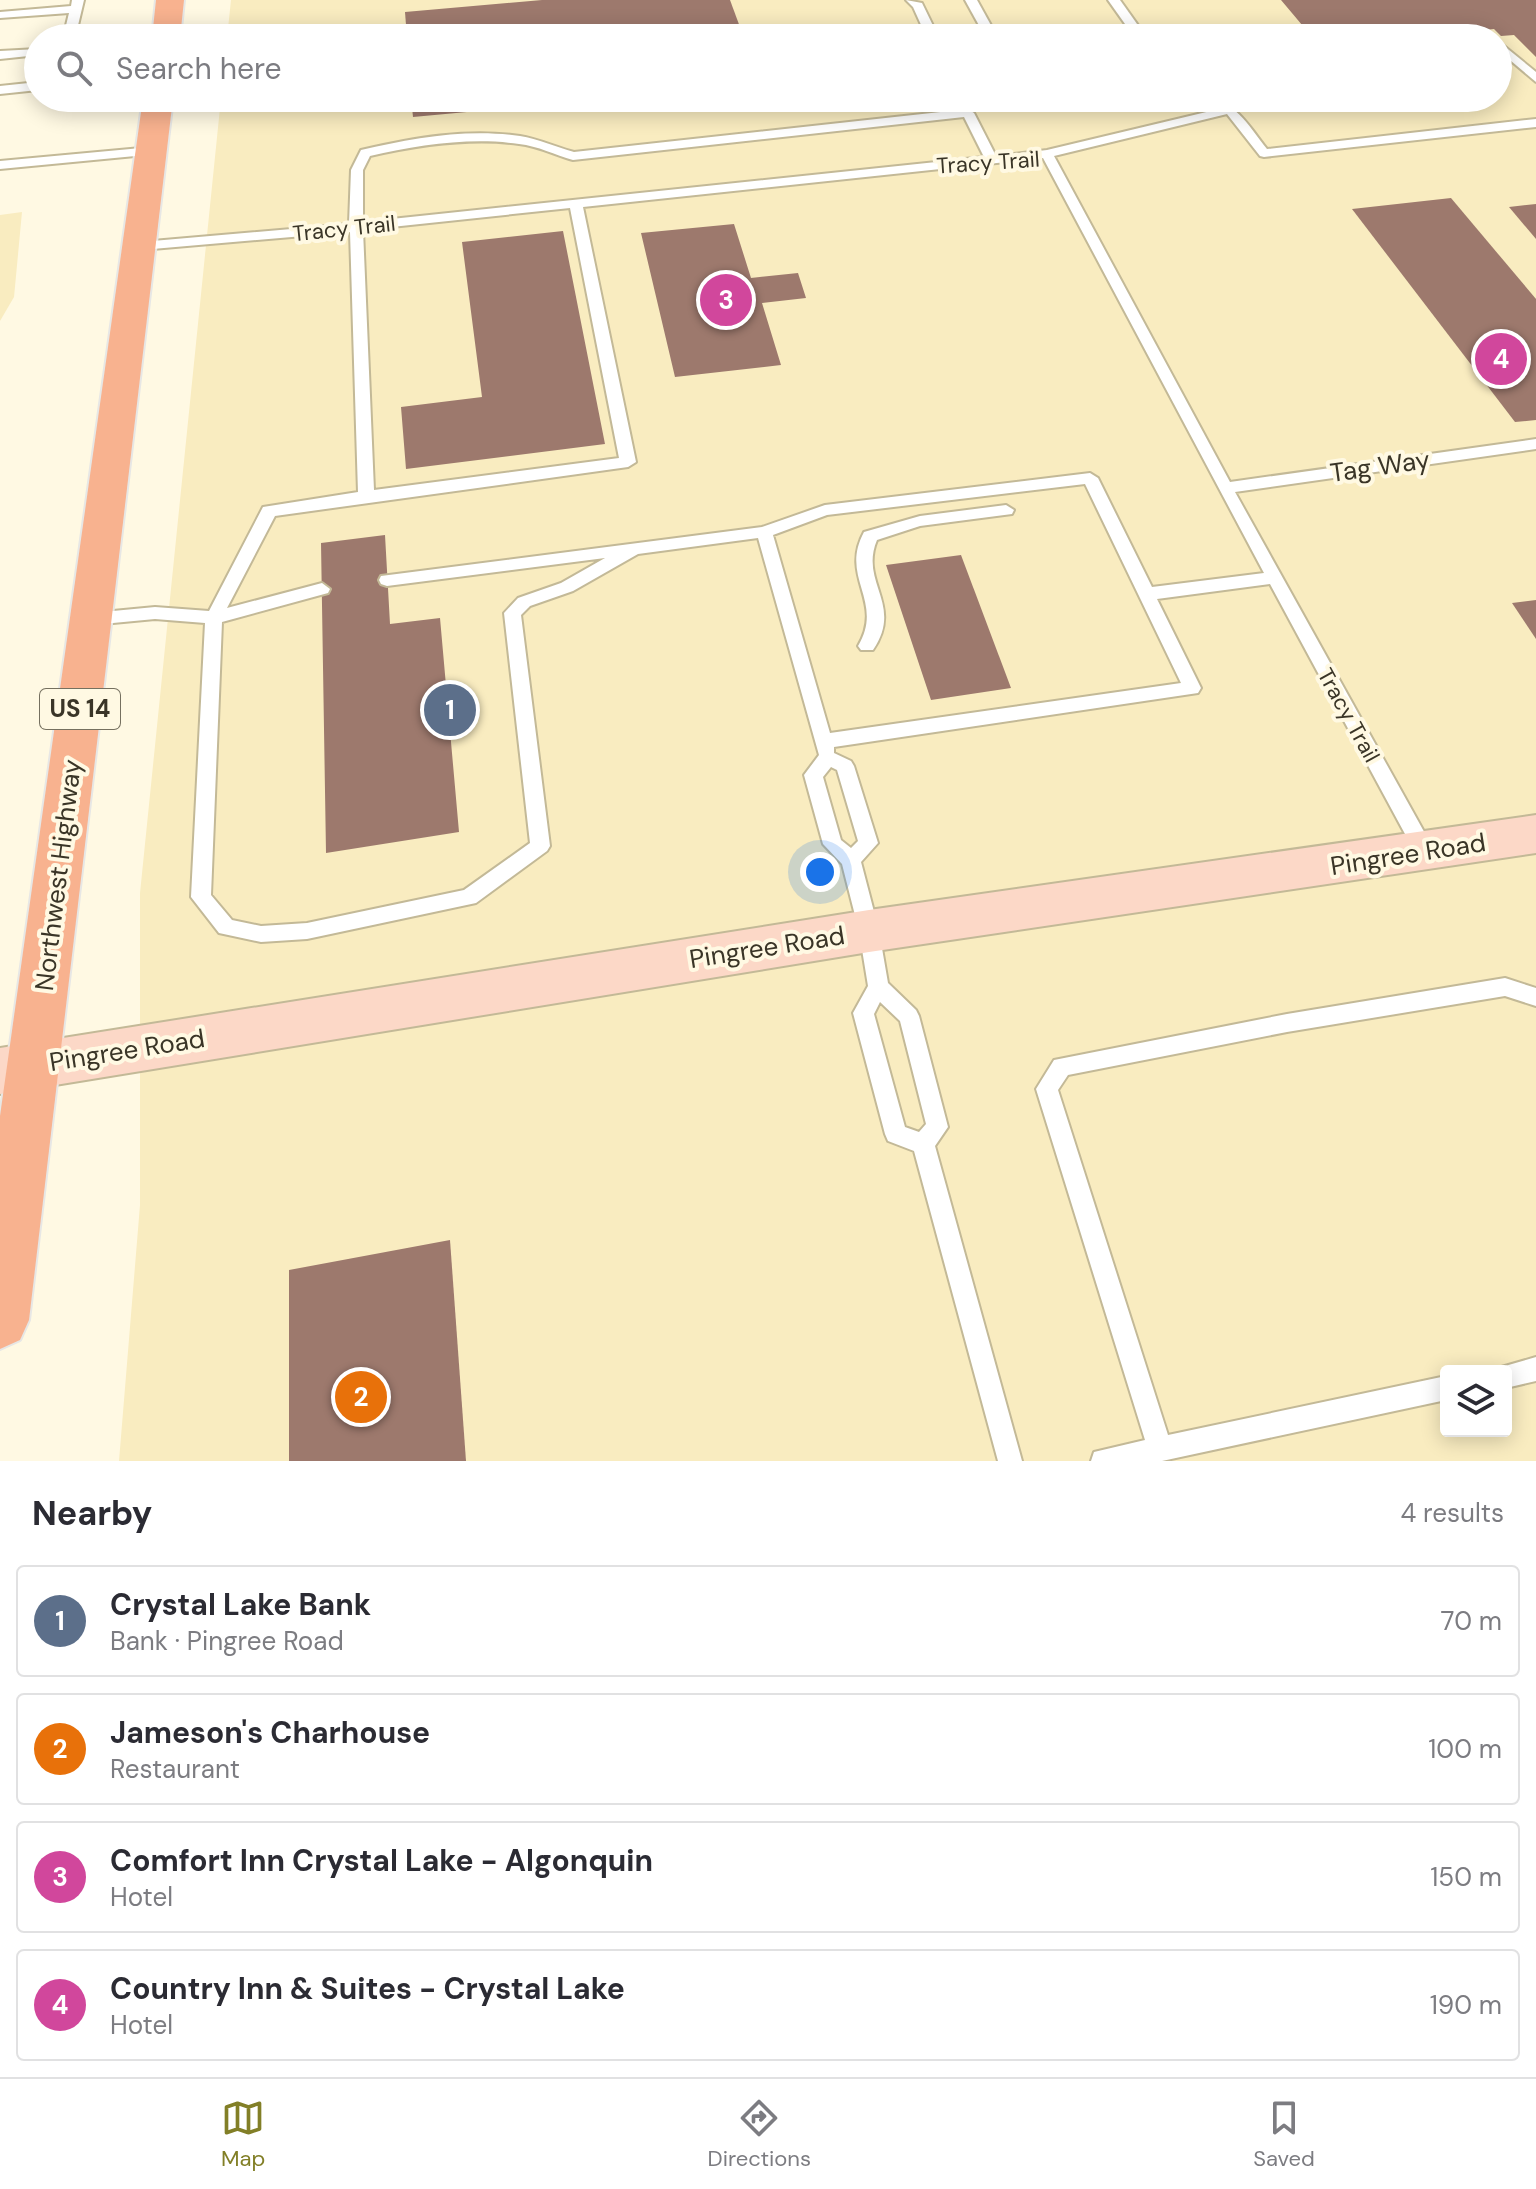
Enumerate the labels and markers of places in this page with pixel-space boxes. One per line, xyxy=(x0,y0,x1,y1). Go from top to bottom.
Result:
pin: 3 xyxy=(700,270,752,330)
pin: 4 xyxy=(1475,329,1527,389)
pin: 1 xyxy=(424,680,476,740)
pin: 2 xyxy=(335,1367,387,1427)

